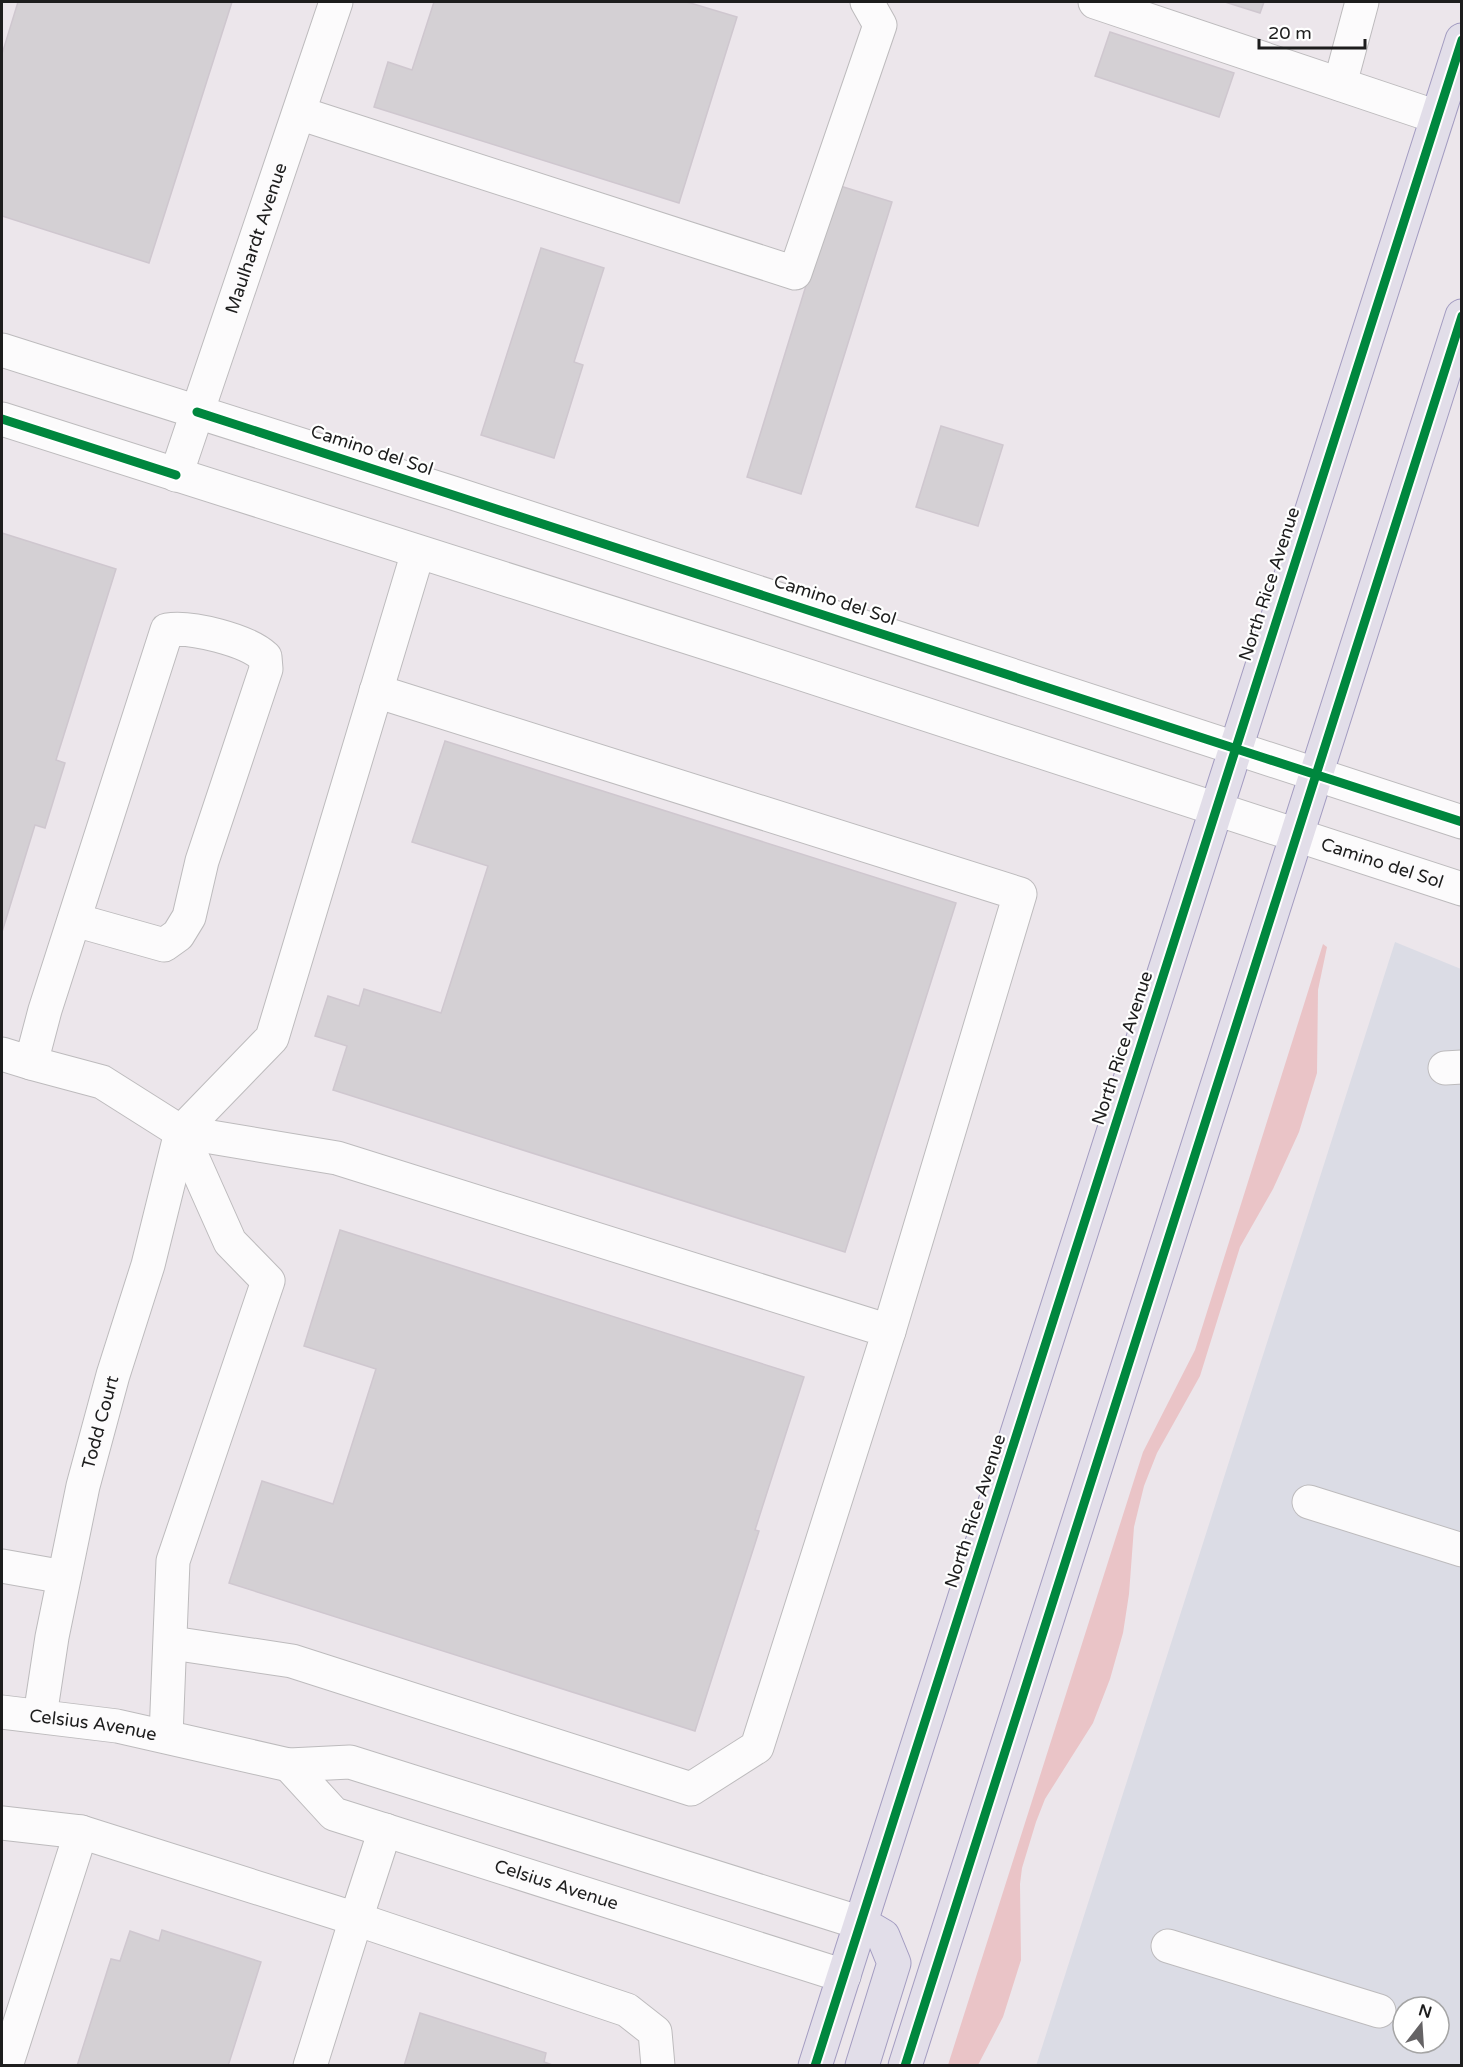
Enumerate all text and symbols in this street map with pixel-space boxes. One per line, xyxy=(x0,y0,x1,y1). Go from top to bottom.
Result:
scale bar xyxy=(1259,12,1366,50)
text: 20 m xyxy=(1268,22,1312,44)
street label: Maulhardt Avenue xyxy=(220,160,292,317)
street label: Camino del Sol xyxy=(308,420,436,480)
street label: North Rice Avenue xyxy=(1234,504,1304,664)
street label: Camino del Sol xyxy=(771,570,899,630)
street label: Camino del Sol xyxy=(1318,833,1446,893)
street label: North Rice Avenue xyxy=(1087,968,1157,1128)
street label: Todd Court xyxy=(77,1373,123,1472)
street label: North Rice Avenue xyxy=(940,1431,1010,1591)
street label: Celsius Avenue xyxy=(28,1704,159,1746)
street label: Celsius Avenue xyxy=(492,1855,621,1915)
north arrow xyxy=(1391,1995,1451,2055)
text: N xyxy=(1416,2000,1434,2023)

